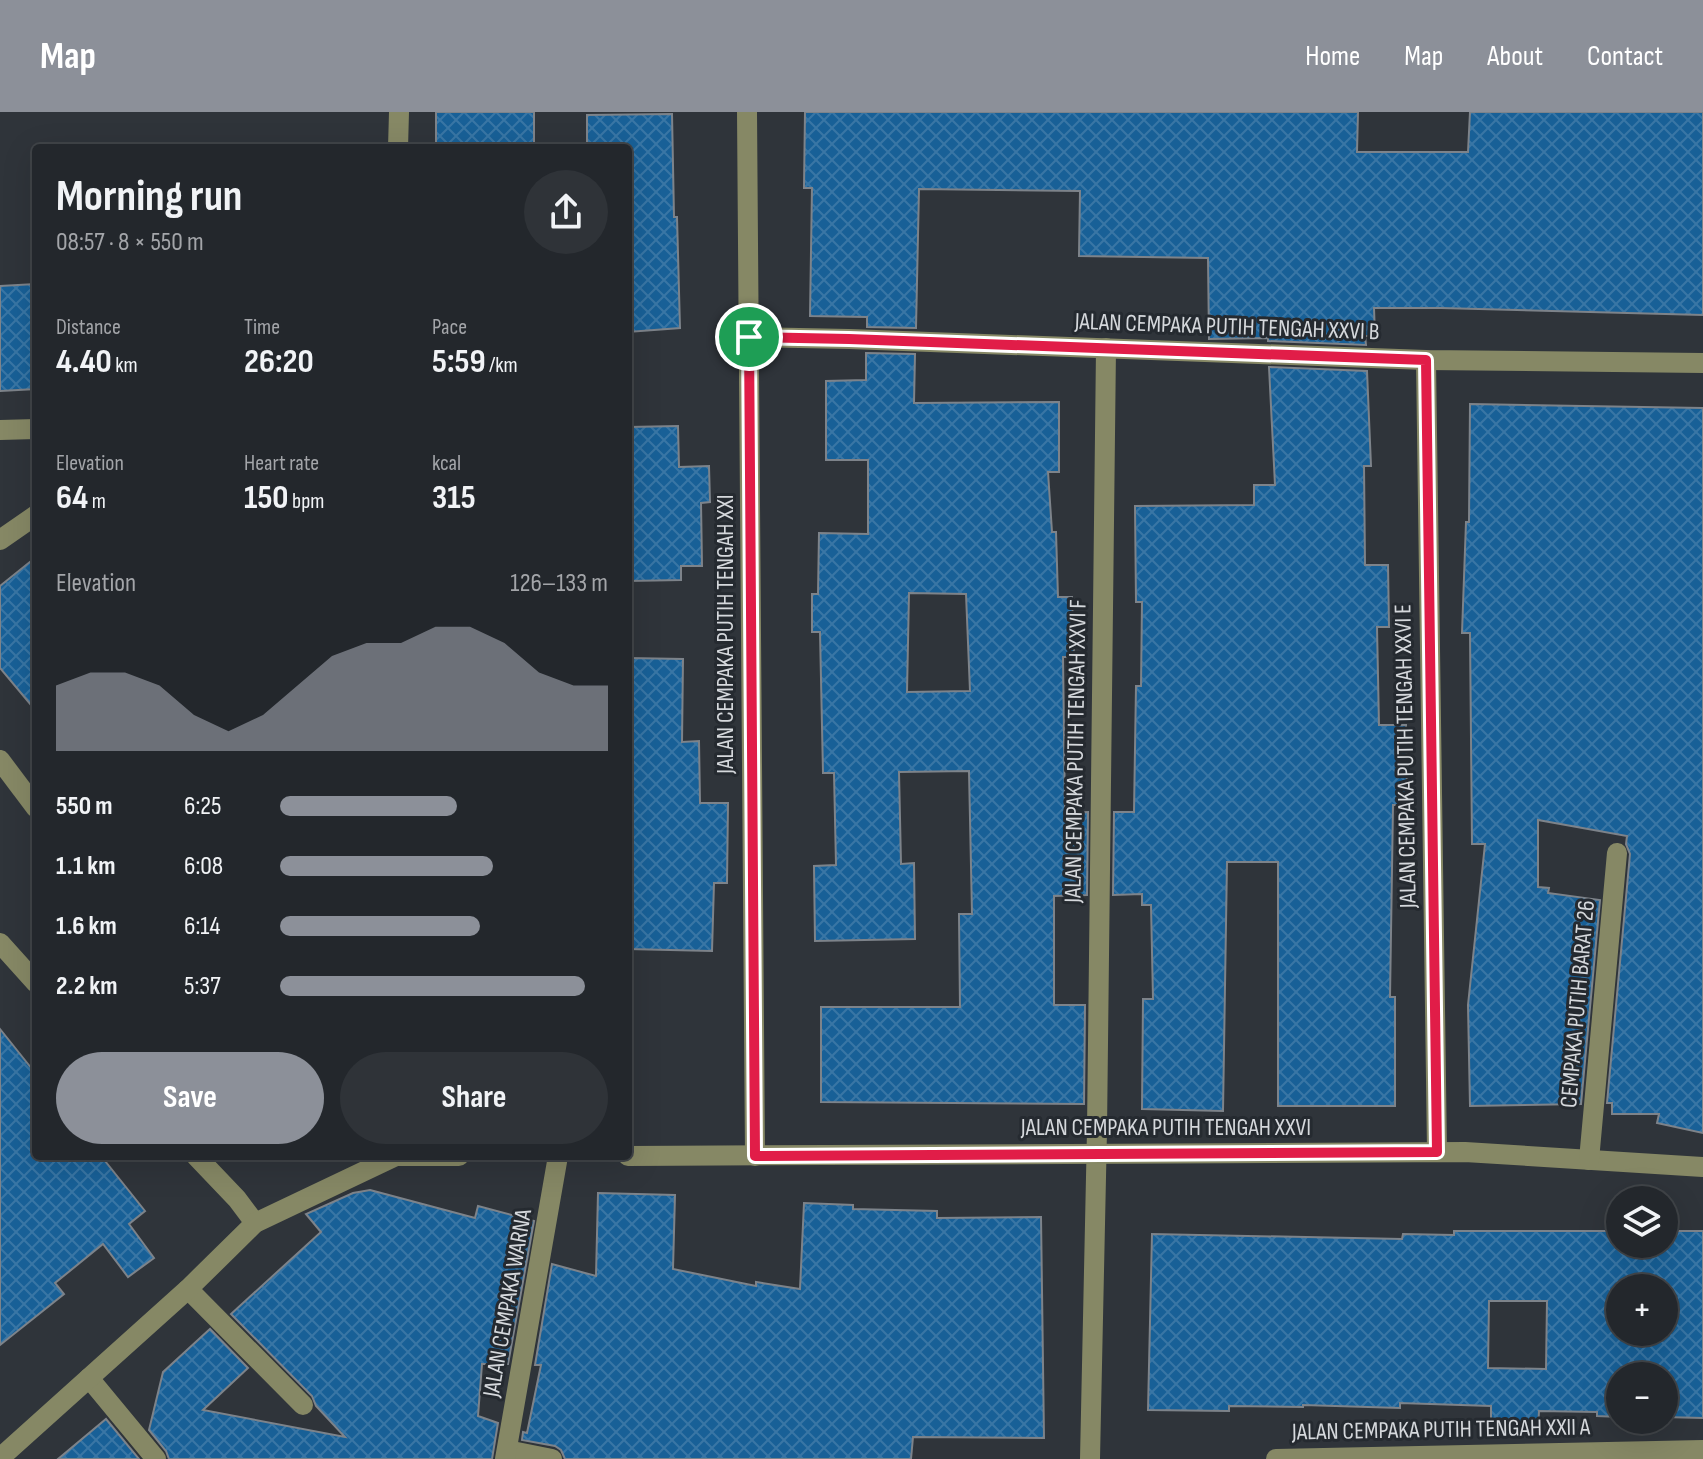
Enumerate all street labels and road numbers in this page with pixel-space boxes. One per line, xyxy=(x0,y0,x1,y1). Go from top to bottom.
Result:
street label: JALAN CEMPAKA PUTIH TENGAH XXVI B xyxy=(1073,307,1380,346)
street label: JALAN CEMPAKA PUTIH TENGAH XXI xyxy=(711,494,740,775)
street label: JALAN CEMPAKA PUTIH TENGAH XXVI F xyxy=(1058,599,1093,904)
street label: JALAN CEMPAKA PUTIH TENGAH XXVI E xyxy=(1388,604,1423,909)
street label: CEMPAKA PUTIH BARAT 26 xyxy=(1554,899,1601,1109)
street label: JALAN CEMPAKA PUTIH TENGAH XXVI xyxy=(1020,1113,1311,1142)
street label: JALAN CEMPAKA WARNA xyxy=(477,1206,538,1400)
street label: JALAN CEMPAKA PUTIH TENGAH XXII A xyxy=(1291,1412,1591,1447)

